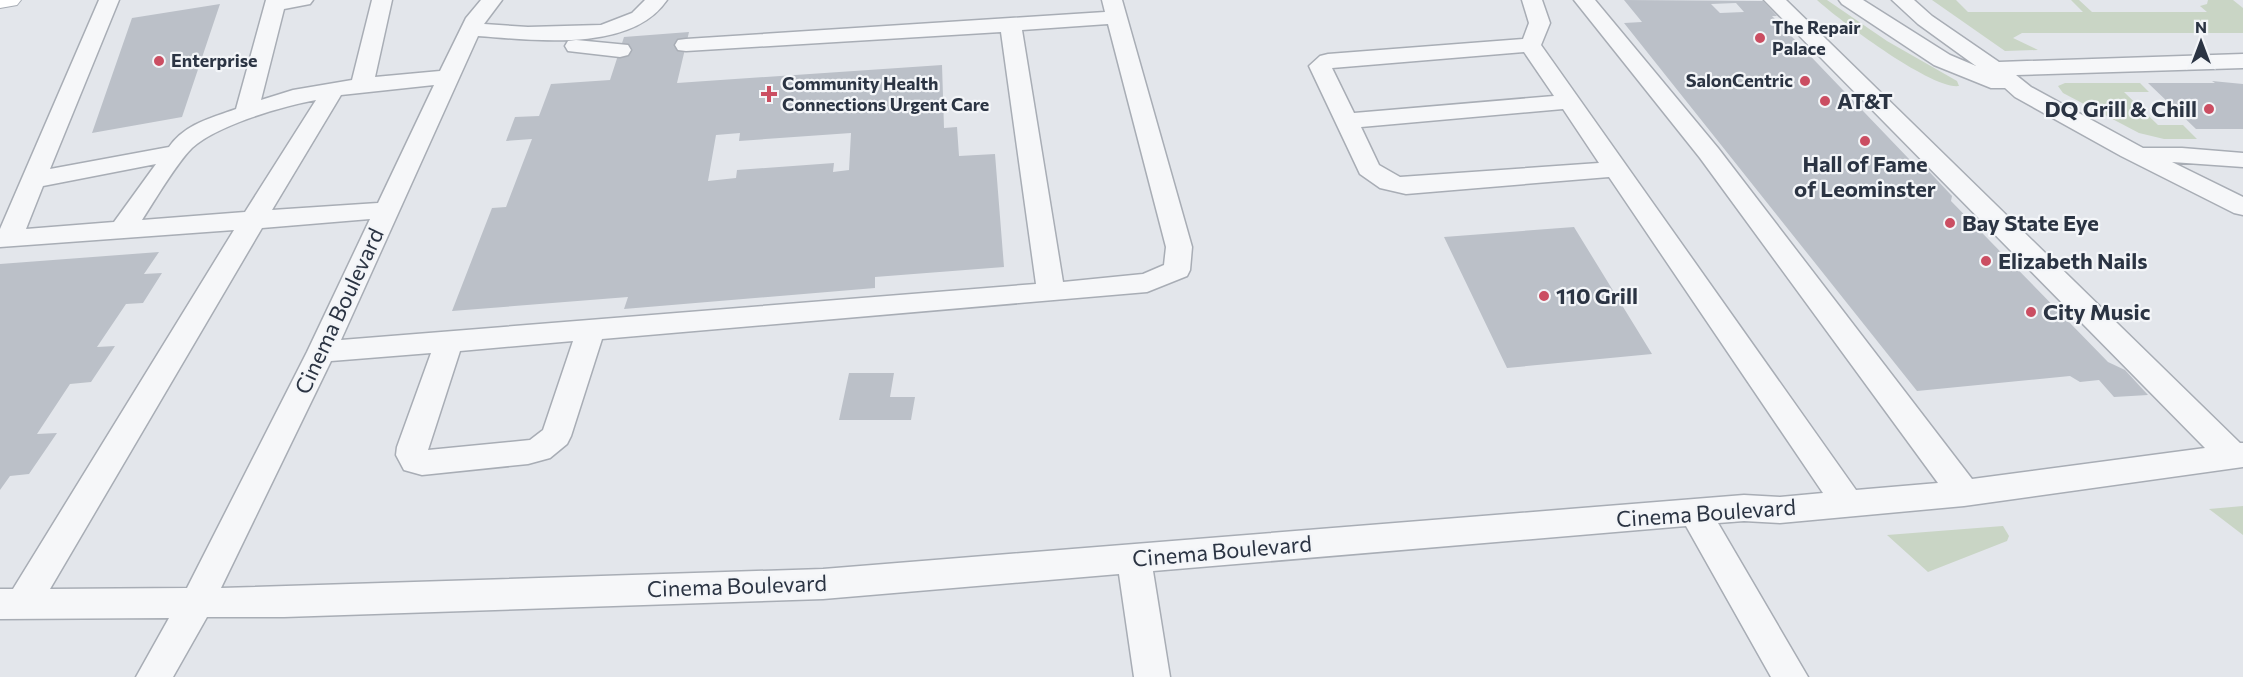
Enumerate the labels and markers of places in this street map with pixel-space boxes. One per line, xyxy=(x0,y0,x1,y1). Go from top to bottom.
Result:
place label: The Repair Palace xyxy=(1772,16,1861,59)
marker: The Repair Palace xyxy=(1753,31,1767,45)
place label: Enterprise xyxy=(171,49,258,71)
marker: Enterprise xyxy=(152,54,166,68)
place label: SalonCentric xyxy=(1686,69,1793,91)
place label: Community Health Connections Urgent Care xyxy=(782,72,989,115)
marker: SalonCentric xyxy=(1798,74,1812,88)
marker: Community Health Connections Urgent Care xyxy=(760,85,778,103)
place label: AT&T xyxy=(1837,87,1893,114)
marker: AT&T xyxy=(1818,94,1832,108)
place label: DQ Grill & Chill xyxy=(2044,95,2197,122)
marker: DQ Grill & Chill xyxy=(2202,102,2216,116)
marker: Hall of Fame of Leominster xyxy=(1858,134,1872,148)
place label: Hall of Fame of Leominster xyxy=(1794,150,1936,202)
place label: Bay State Eye xyxy=(1962,209,2099,236)
marker: Bay State Eye xyxy=(1943,216,1957,230)
place label: Elizabeth Nails xyxy=(1998,247,2147,274)
marker: Elizabeth Nails xyxy=(1979,254,1993,268)
place label: 110 Grill xyxy=(1556,282,1638,309)
marker: 110 Grill xyxy=(1537,289,1551,303)
place label: City Music xyxy=(2043,298,2150,325)
marker: City Music xyxy=(2024,305,2038,319)

